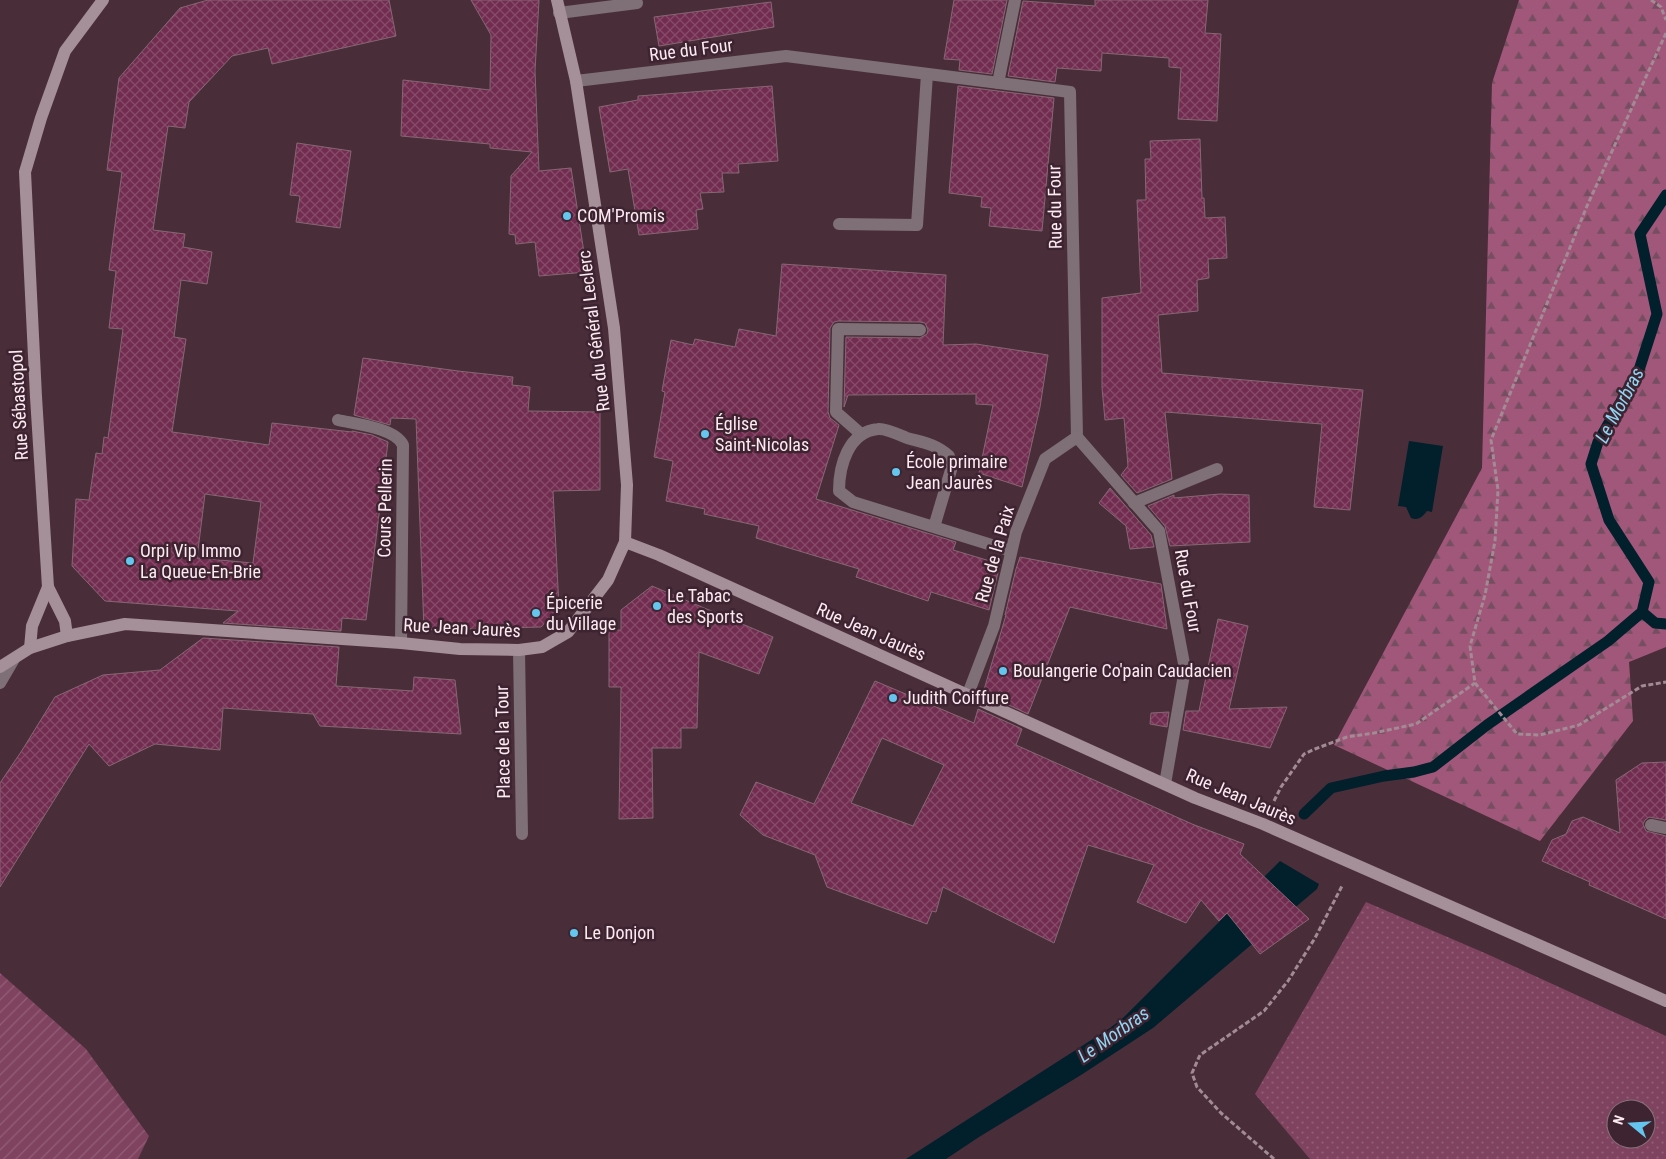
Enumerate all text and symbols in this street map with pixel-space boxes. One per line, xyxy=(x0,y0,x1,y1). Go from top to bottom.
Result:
street label: Rue du Four xyxy=(648,34,735,65)
street label: Rue du Four xyxy=(1043,164,1066,249)
place label: COM'Promis xyxy=(577,205,665,226)
marker: COM'Promis xyxy=(561,210,573,222)
street label: Rue du Général Leclerc xyxy=(573,249,614,413)
street label: Rue Sébastopol xyxy=(5,349,32,461)
water label: Le Morbras xyxy=(1590,364,1649,447)
place label: Église Saint-Nicolas xyxy=(715,413,809,455)
marker: Église Saint-Nicolas xyxy=(699,428,711,440)
place label: École primaire Jean Jaurès xyxy=(906,451,1007,493)
street label: Cours Pellerin xyxy=(373,458,396,558)
marker: École primaire Jean Jaurès xyxy=(890,466,902,478)
street label: Rue de la Paix xyxy=(971,503,1018,605)
place label: Orpi Vip Immo La Queue-En-Brie xyxy=(140,540,261,582)
street label: Rue du Four xyxy=(1171,548,1206,635)
marker: Orpi Vip Immo La Queue-En-Brie xyxy=(124,555,136,567)
place label: Le Tabac des Sports xyxy=(667,585,743,627)
place label: Épicerie du Village xyxy=(546,592,616,634)
street label: Rue Jean Jaurès xyxy=(813,598,929,665)
marker: Le Tabac des Sports xyxy=(651,600,663,612)
marker: Épicerie du Village xyxy=(530,607,542,619)
street label: Rue Jean Jaurès xyxy=(403,614,521,641)
place label: Boulangerie Co'pain Caudacien xyxy=(1013,660,1232,681)
marker: Boulangerie Co'pain Caudacien xyxy=(997,665,1009,677)
street label: Place de la Tour xyxy=(491,685,514,799)
place label: Judith Coiffure xyxy=(903,687,1009,708)
marker: Judith Coiffure xyxy=(887,692,899,704)
street label: Rue Jean Jaurès xyxy=(1183,764,1299,829)
place label: Le Donjon xyxy=(584,922,655,943)
marker: Le Donjon xyxy=(568,927,580,939)
water label: Le Morbras xyxy=(1073,1001,1154,1067)
north arrow xyxy=(1606,1099,1656,1149)
text: N xyxy=(1610,1113,1628,1127)

